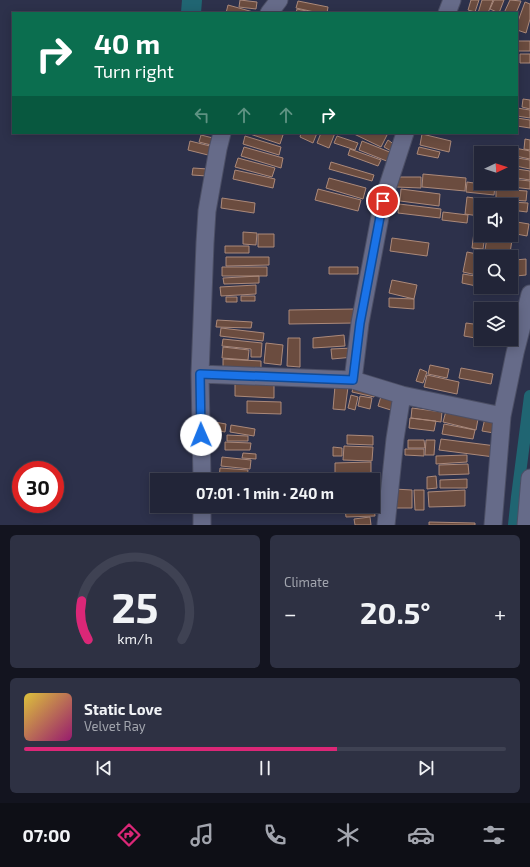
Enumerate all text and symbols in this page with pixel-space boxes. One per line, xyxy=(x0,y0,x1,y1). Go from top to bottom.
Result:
text: 40 m xyxy=(94,26,160,60)
icon: right xyxy=(28,28,80,80)
text: Turn right xyxy=(94,60,174,82)
icon: left xyxy=(191,104,213,126)
icon: ahead xyxy=(233,104,255,126)
icon: ahead xyxy=(275,104,297,126)
icon: right xyxy=(317,104,339,126)
north arrow xyxy=(474,146,518,190)
map controls xyxy=(474,146,518,346)
pin xyxy=(366,184,400,218)
icon: arrive xyxy=(372,190,394,212)
button: sound xyxy=(474,198,518,242)
button: search xyxy=(474,250,518,294)
button: layers xyxy=(474,302,518,346)
position arrow xyxy=(180,414,222,456)
speed limit sign: 30 xyxy=(12,461,64,513)
text: 07:01 · 1 min · 240 m xyxy=(196,484,334,502)
text: Climate xyxy=(284,574,329,590)
text: 25 xyxy=(111,580,159,630)
text: 20.5° xyxy=(360,594,431,630)
text: − xyxy=(284,600,297,626)
text: + xyxy=(494,600,506,626)
text: km/h xyxy=(117,629,153,646)
text: Static Love xyxy=(84,700,162,718)
text: Velvet Ray xyxy=(84,718,146,734)
icon: previous xyxy=(93,757,115,779)
icon: pause xyxy=(254,757,276,779)
icon: next xyxy=(415,757,437,779)
icon: directions xyxy=(115,821,143,849)
icon: music xyxy=(188,821,216,849)
icon: phone xyxy=(261,821,289,849)
icon: climate xyxy=(334,821,362,849)
icon: car xyxy=(407,821,435,849)
icon: filters xyxy=(480,821,508,849)
text: 07:00 xyxy=(22,824,71,846)

